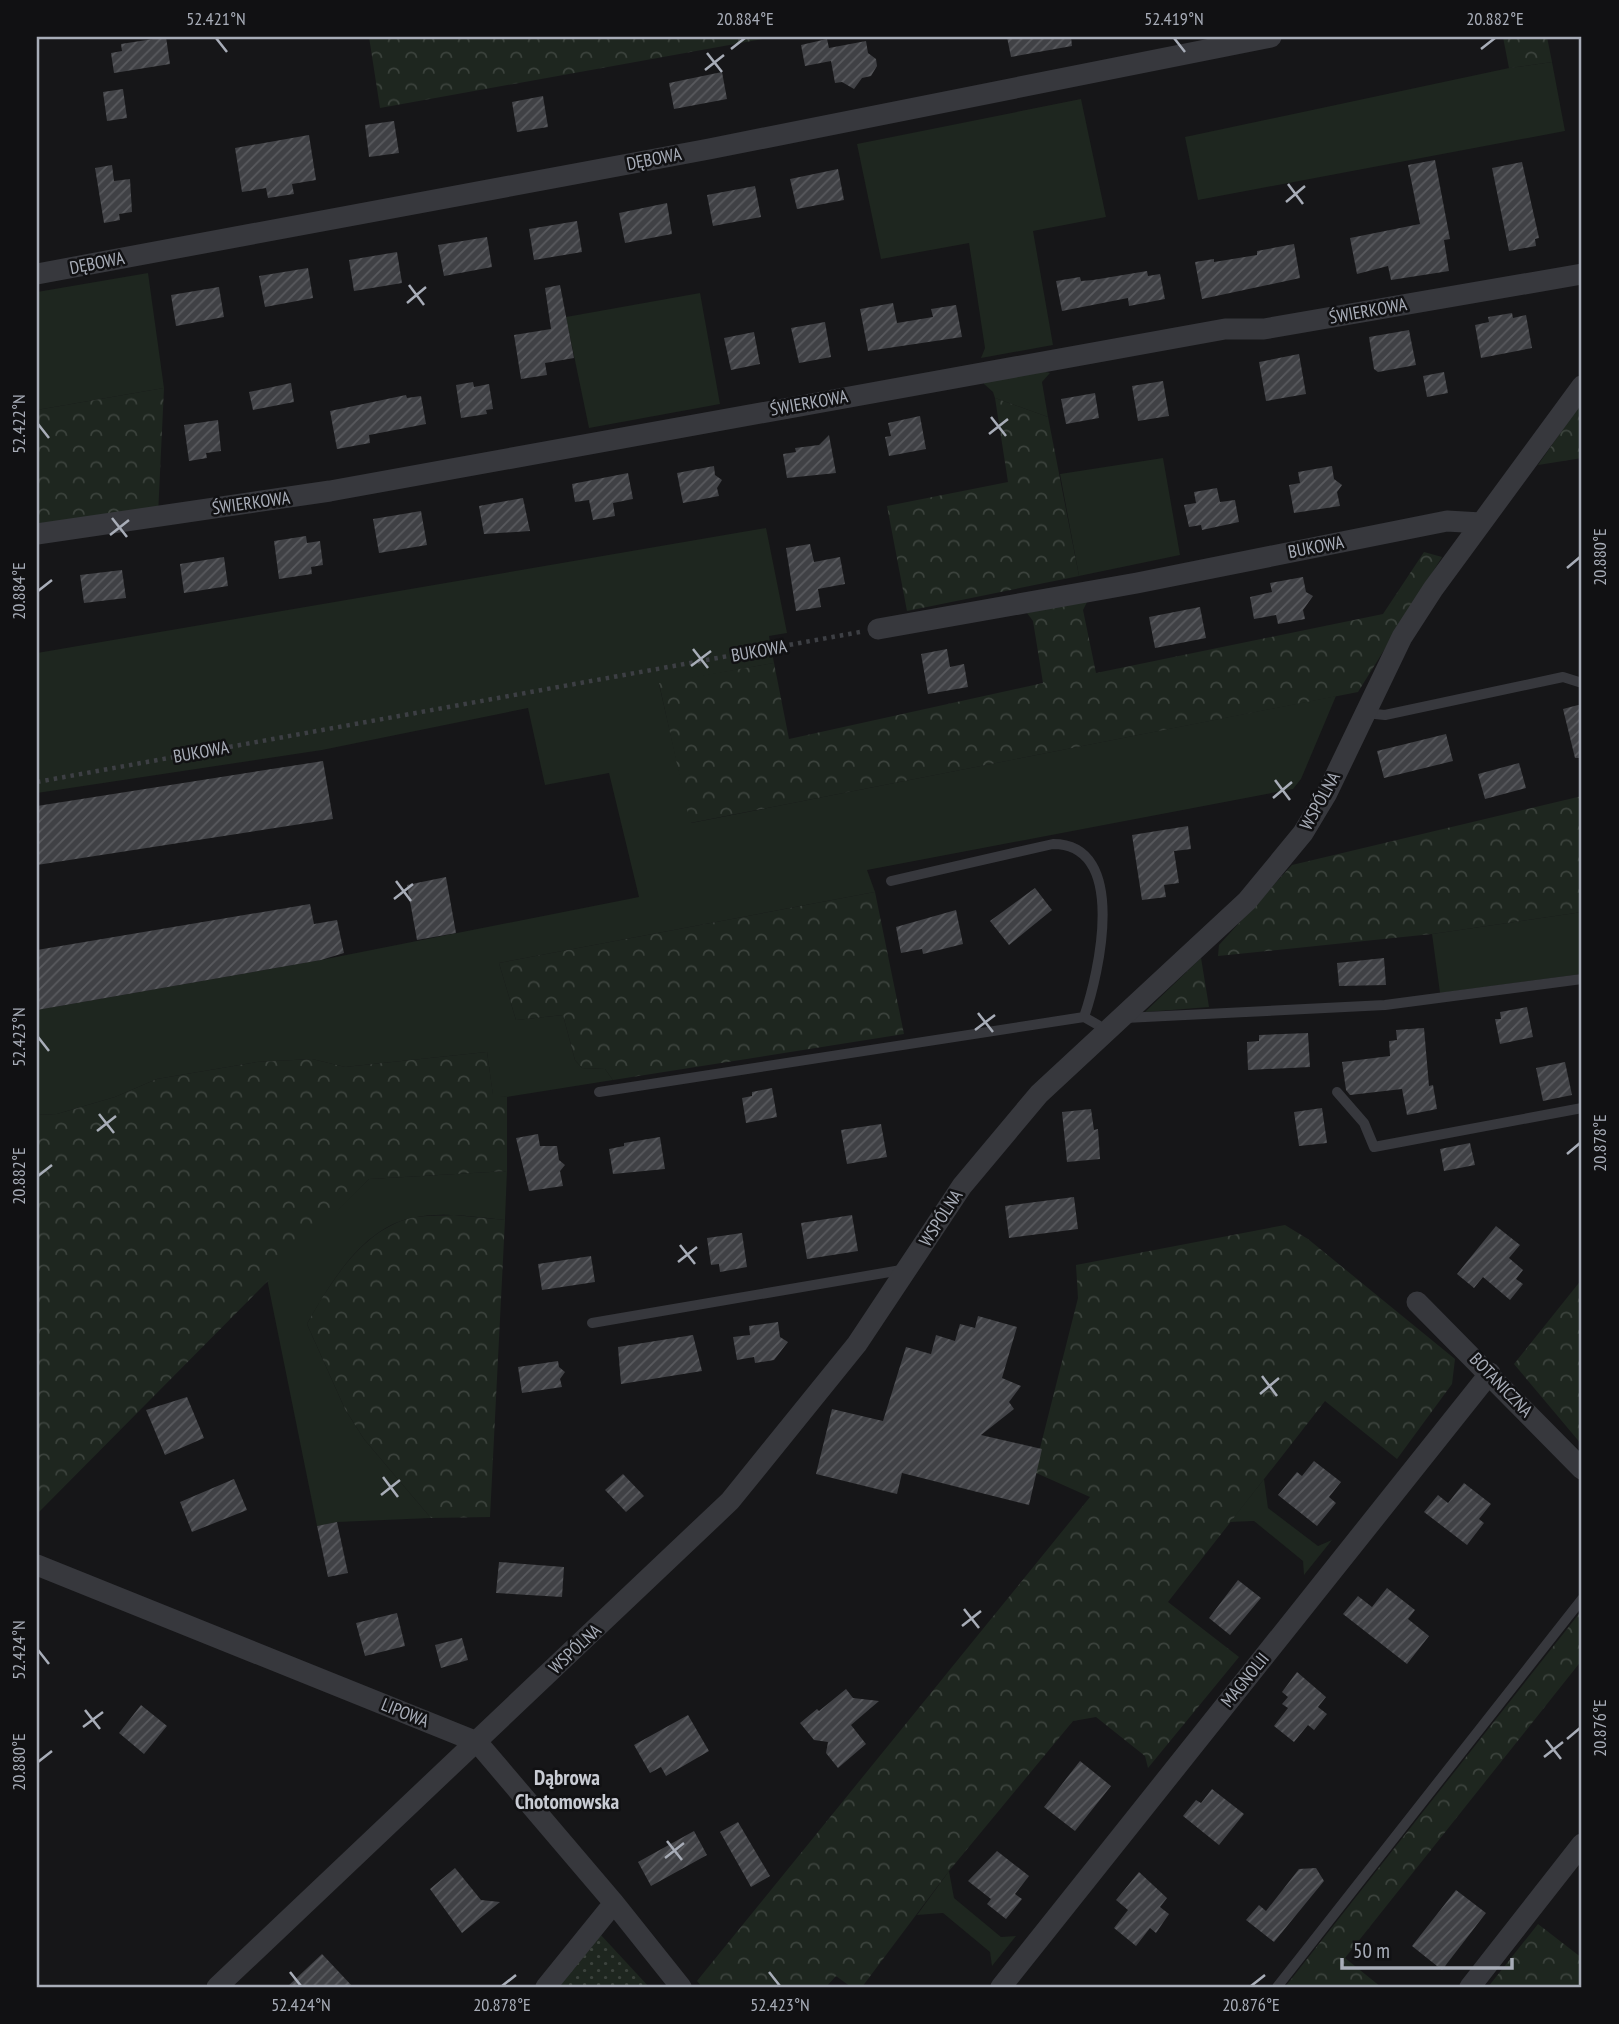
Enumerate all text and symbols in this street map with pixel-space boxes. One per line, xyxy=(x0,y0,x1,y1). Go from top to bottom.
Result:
text: 52.421°N xyxy=(186,7,246,30)
text: 20.884°E xyxy=(716,7,774,30)
text: 52.419°N xyxy=(1144,7,1204,30)
text: 20.882°E xyxy=(1466,7,1524,30)
street label: DĘBOWA xyxy=(625,142,684,175)
street label: DĘBOWA xyxy=(68,246,127,279)
street label: ŚWIERKOWA xyxy=(1327,292,1409,329)
street label: ŚWIERKOWA xyxy=(768,384,850,421)
text: 52.422°N xyxy=(7,394,30,454)
street label: ŚWIERKOWA xyxy=(210,486,292,519)
text: 20.880°E xyxy=(1588,528,1611,586)
street label: BUKOWA xyxy=(1286,530,1346,563)
text: 20.884°E xyxy=(7,562,30,620)
street label: BUKOWA xyxy=(729,634,789,667)
street label: BUKOWA xyxy=(171,735,231,768)
street label: WSPÓLNA xyxy=(1294,767,1345,834)
text: 52.423°N xyxy=(7,1007,30,1067)
text: 20.878°E xyxy=(1588,1114,1611,1172)
text: 20.882°E xyxy=(7,1147,30,1205)
street label: WSPÓLNA xyxy=(914,1185,968,1251)
street label: BOTANICZNA xyxy=(1465,1348,1538,1422)
street label: WSPÓLNA xyxy=(544,1618,606,1679)
text: 52.424°N xyxy=(7,1620,30,1680)
street label: MAGNOLII xyxy=(1216,1648,1274,1712)
street label: LIPOWA xyxy=(378,1693,433,1733)
text: 20.876°E xyxy=(1588,1699,1611,1757)
text: 20.880°E xyxy=(7,1733,30,1791)
district label: Dąbrowa Chotomowska xyxy=(515,1764,619,1815)
scale bar xyxy=(1342,1926,1512,1970)
text: 50 m xyxy=(1353,1937,1390,1964)
text: 52.424°N xyxy=(271,1993,331,2016)
text: 20.878°E xyxy=(473,1993,531,2016)
text: 52.423°N xyxy=(750,1993,810,2016)
text: 20.876°E xyxy=(1222,1993,1280,2016)

